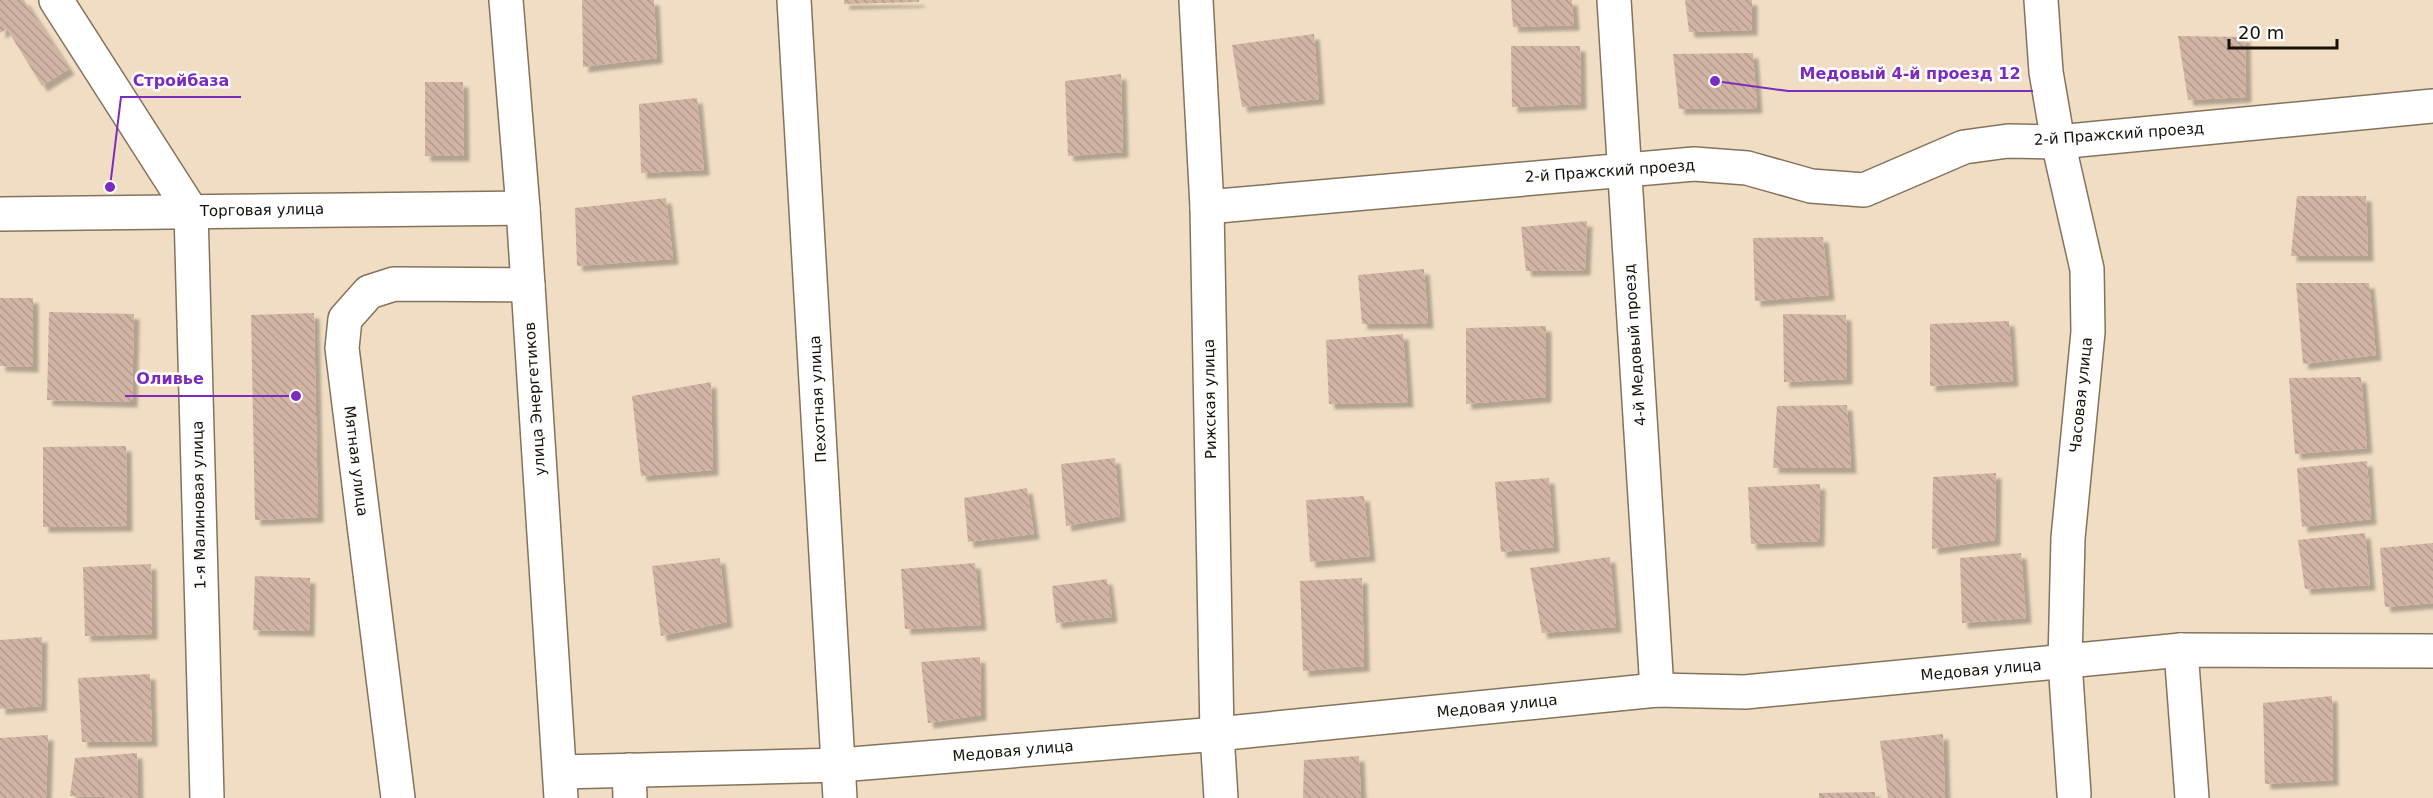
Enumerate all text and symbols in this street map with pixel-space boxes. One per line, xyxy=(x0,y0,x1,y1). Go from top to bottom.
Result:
scale bar xyxy=(2229,12,2337,50)
text: 20 m xyxy=(2238,22,2284,43)
callout: Медовый 4-й проезд 12 xyxy=(1788,57,2033,91)
callout: Стройбаза xyxy=(121,63,241,97)
text: Медовый 4-й проезд 12 xyxy=(1799,64,2021,83)
text: Стройбаза xyxy=(133,71,229,90)
street label: 2-й Пражский проезд xyxy=(2033,119,2205,149)
street label: 2-й Пражский проезд xyxy=(1524,156,1696,186)
street label: Торговая улица xyxy=(199,200,324,220)
street label: 4-й Медовый проезд xyxy=(1620,263,1650,427)
street label: улица Энергетиков xyxy=(521,322,549,476)
street label: Пехотная улица xyxy=(806,335,830,463)
street label: Часовая улица xyxy=(2066,336,2096,454)
street label: Рижская улица xyxy=(1200,339,1220,459)
callout: Оливье xyxy=(125,362,216,396)
text: Оливье xyxy=(136,369,204,388)
street label: Мятная улица xyxy=(340,405,372,517)
street label: 1-я Малиновая улица xyxy=(189,421,209,589)
street label: Медовая улица xyxy=(1920,656,2042,684)
street label: Медовая улица xyxy=(1436,691,1558,721)
street label: Медовая улица xyxy=(952,737,1074,765)

